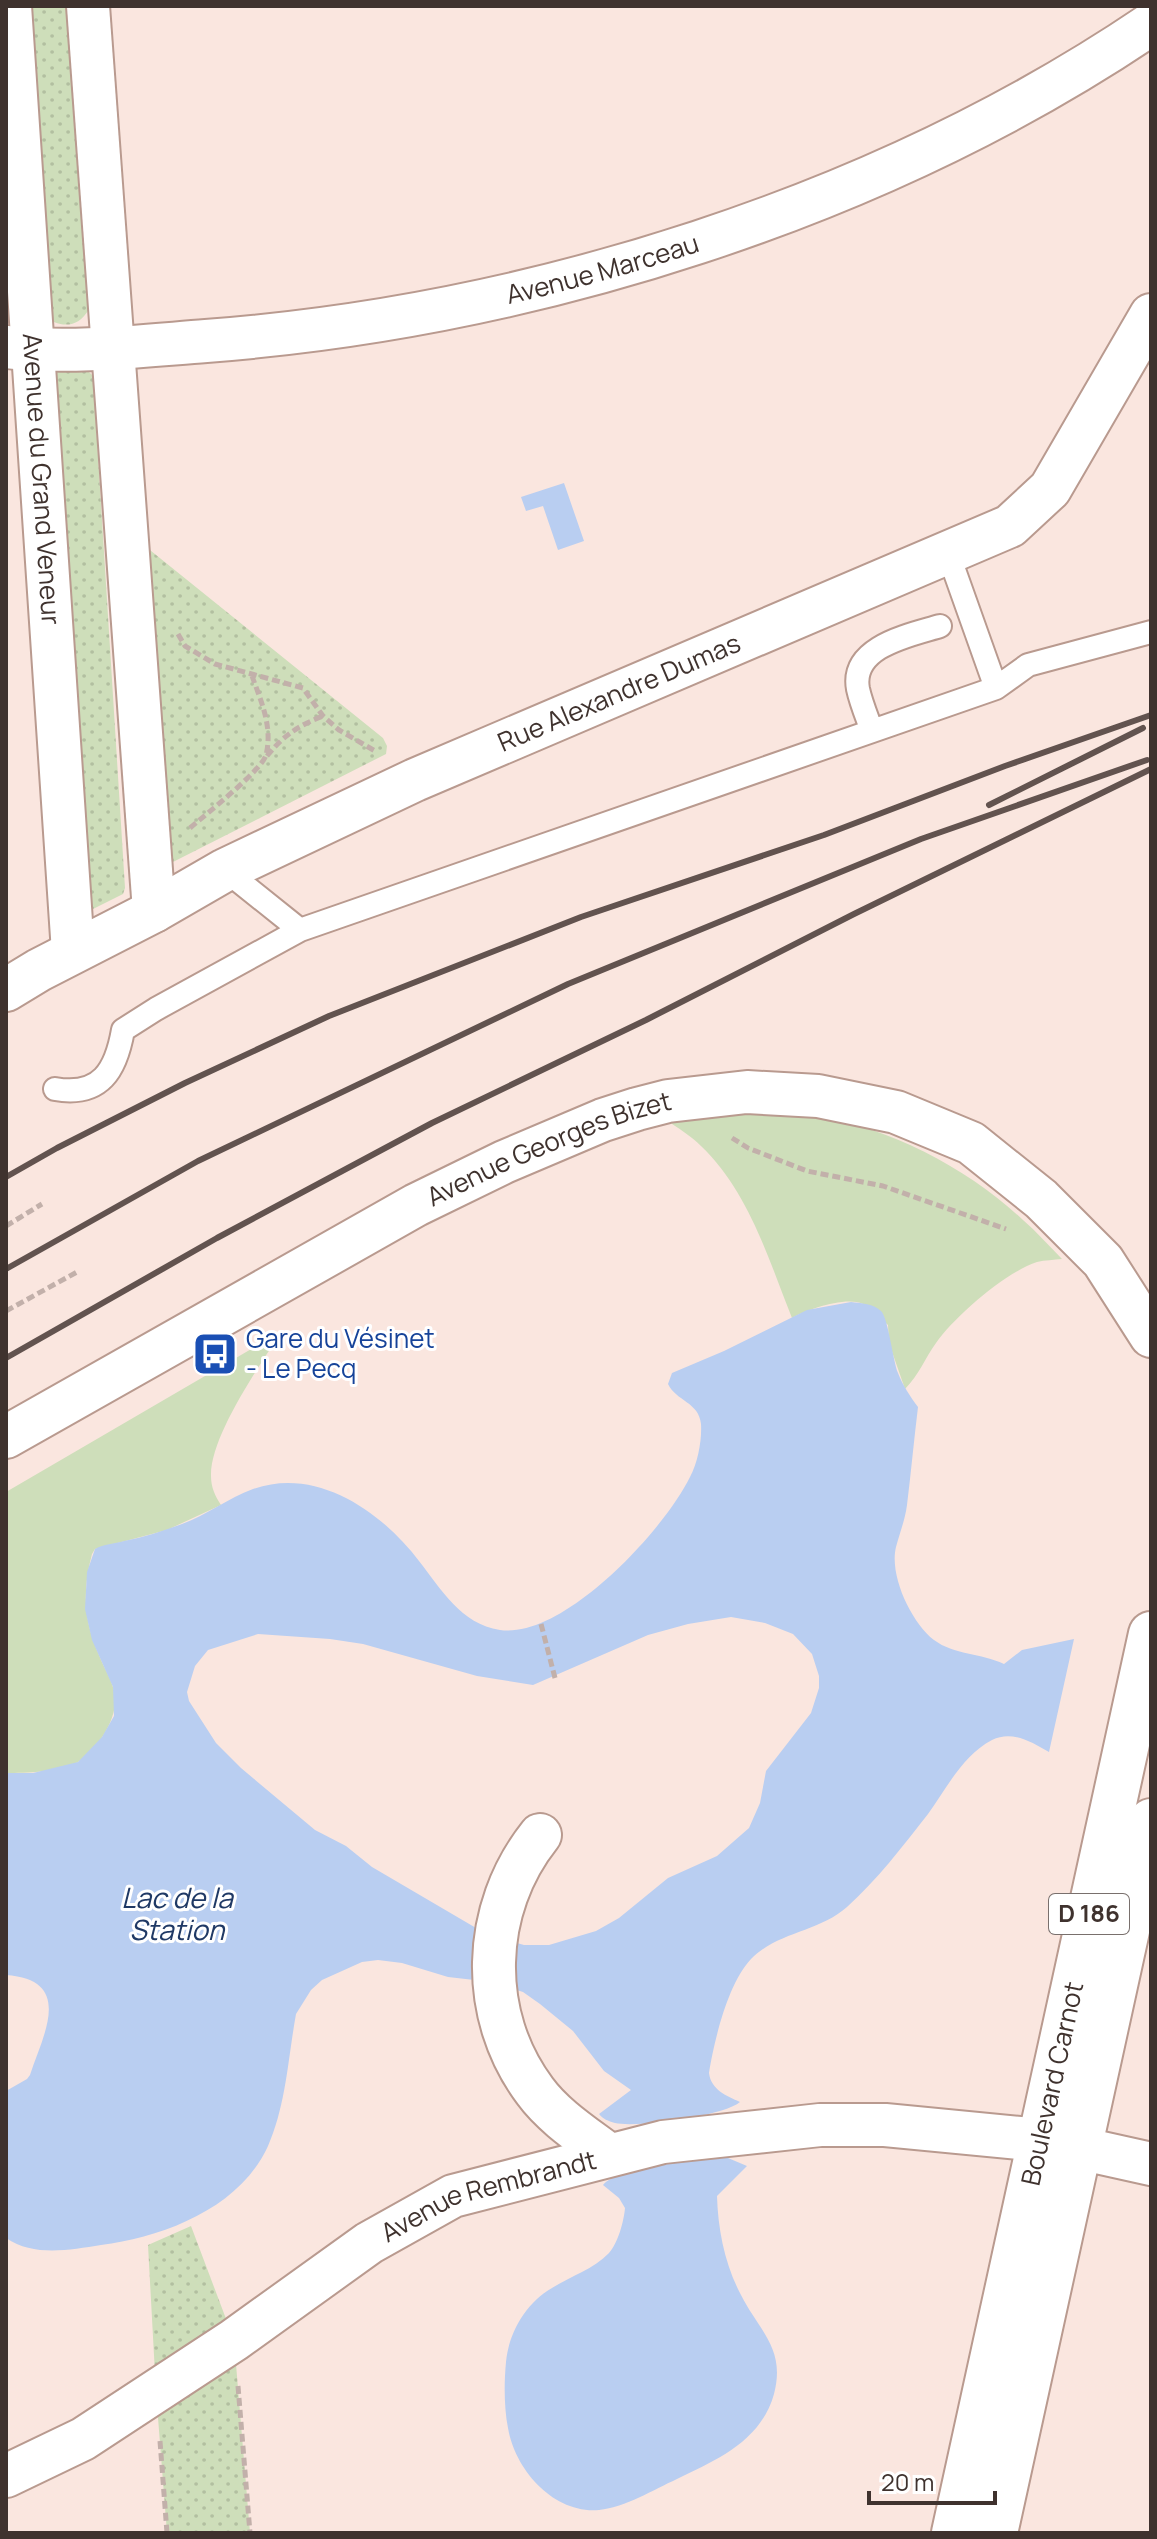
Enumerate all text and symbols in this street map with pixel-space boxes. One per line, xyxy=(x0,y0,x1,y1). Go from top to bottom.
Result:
street label: Avenue Marceau xyxy=(502,224,703,312)
street label: Avenue du Grand Veneur xyxy=(15,332,70,626)
street label: Rue Alexandre Dumas xyxy=(492,624,746,760)
street label: Avenue Georges Bizet xyxy=(420,1082,675,1214)
place label: Gare du Vésinet - Le Pecq xyxy=(246,1320,435,1386)
bus stop icon: Gare du Vésinet - Le Pecq xyxy=(191,1330,239,1378)
water label: Lac de la Station xyxy=(121,1878,234,1948)
road number: D 186 xyxy=(1049,1894,1129,1934)
street label: Boulevard Carnot xyxy=(1012,1978,1091,2189)
street label: Avenue Rembrandt xyxy=(374,2141,600,2250)
scale bar xyxy=(869,2455,995,2505)
text: 20 m xyxy=(881,2465,934,2498)

